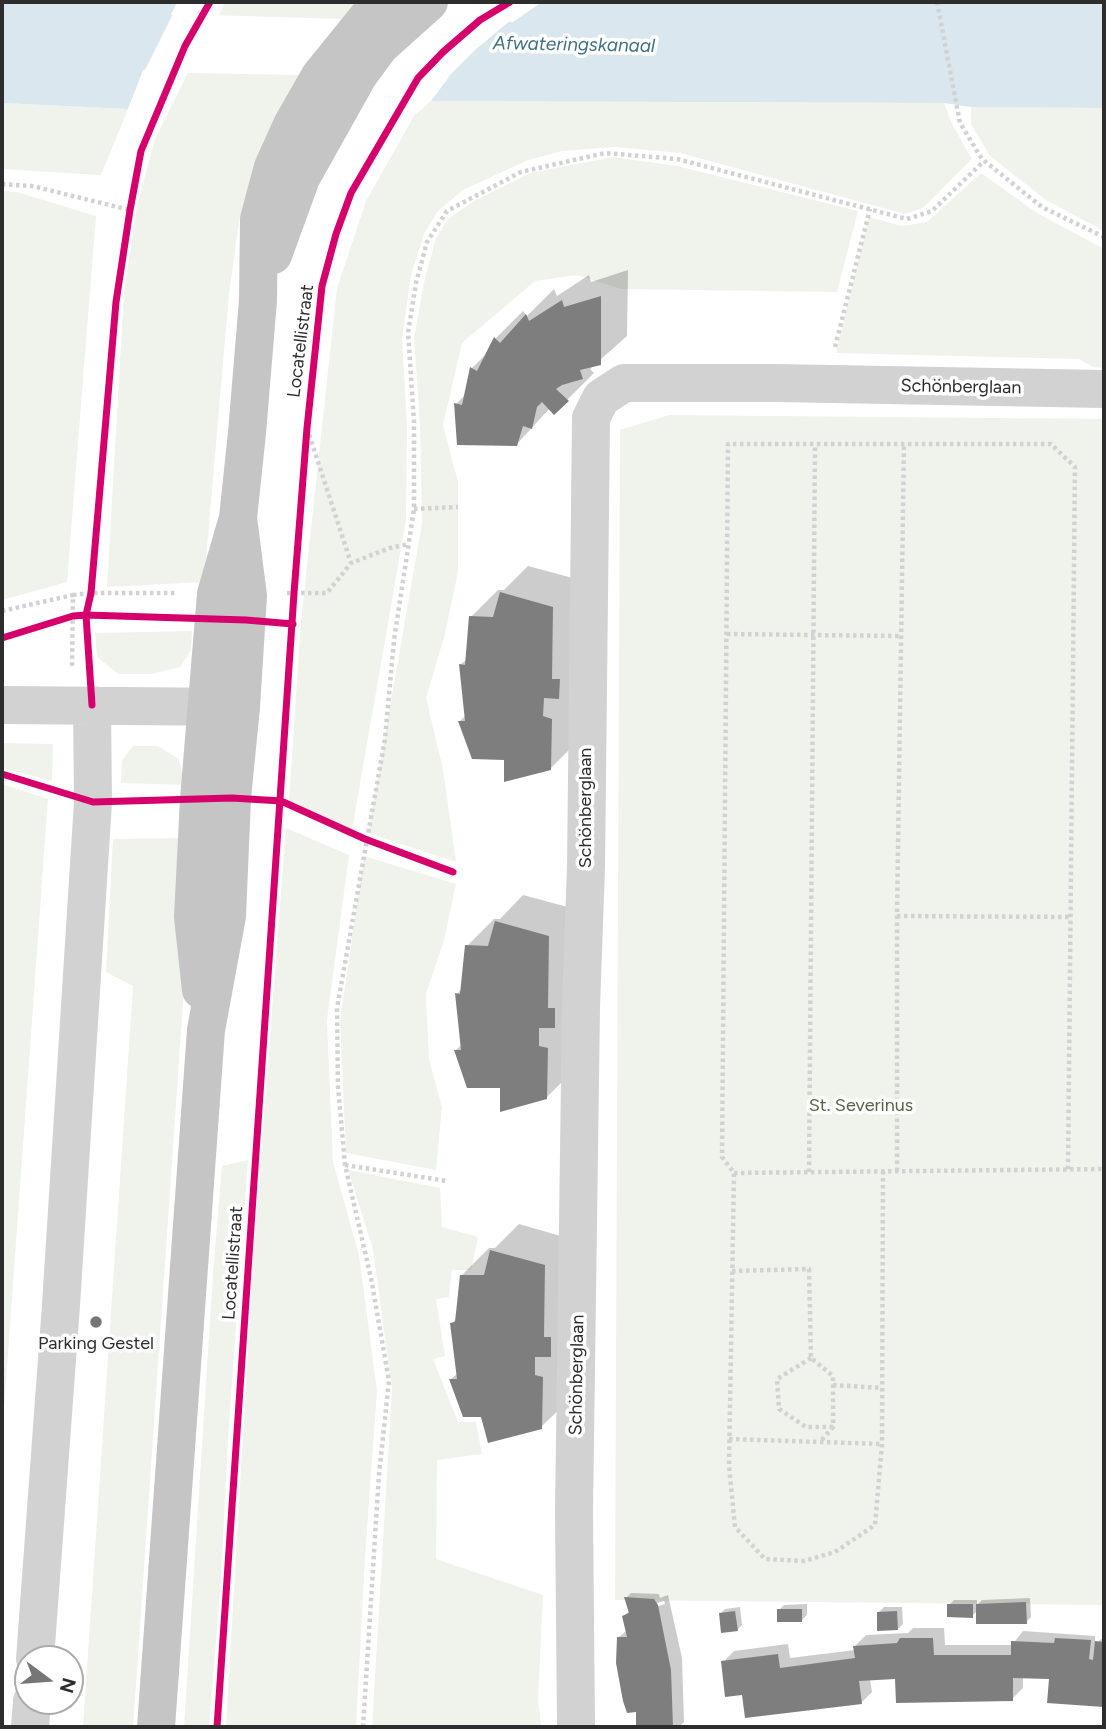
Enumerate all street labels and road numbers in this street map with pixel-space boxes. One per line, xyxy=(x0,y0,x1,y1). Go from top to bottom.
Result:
street label: Locatellistraat xyxy=(283,283,319,399)
street label: Schönberglaan xyxy=(900,375,1022,399)
street label: Schönberglaan xyxy=(575,748,597,868)
street label: Locatellistraat xyxy=(218,1205,248,1321)
street label: Schönberglaan xyxy=(565,1314,589,1436)

